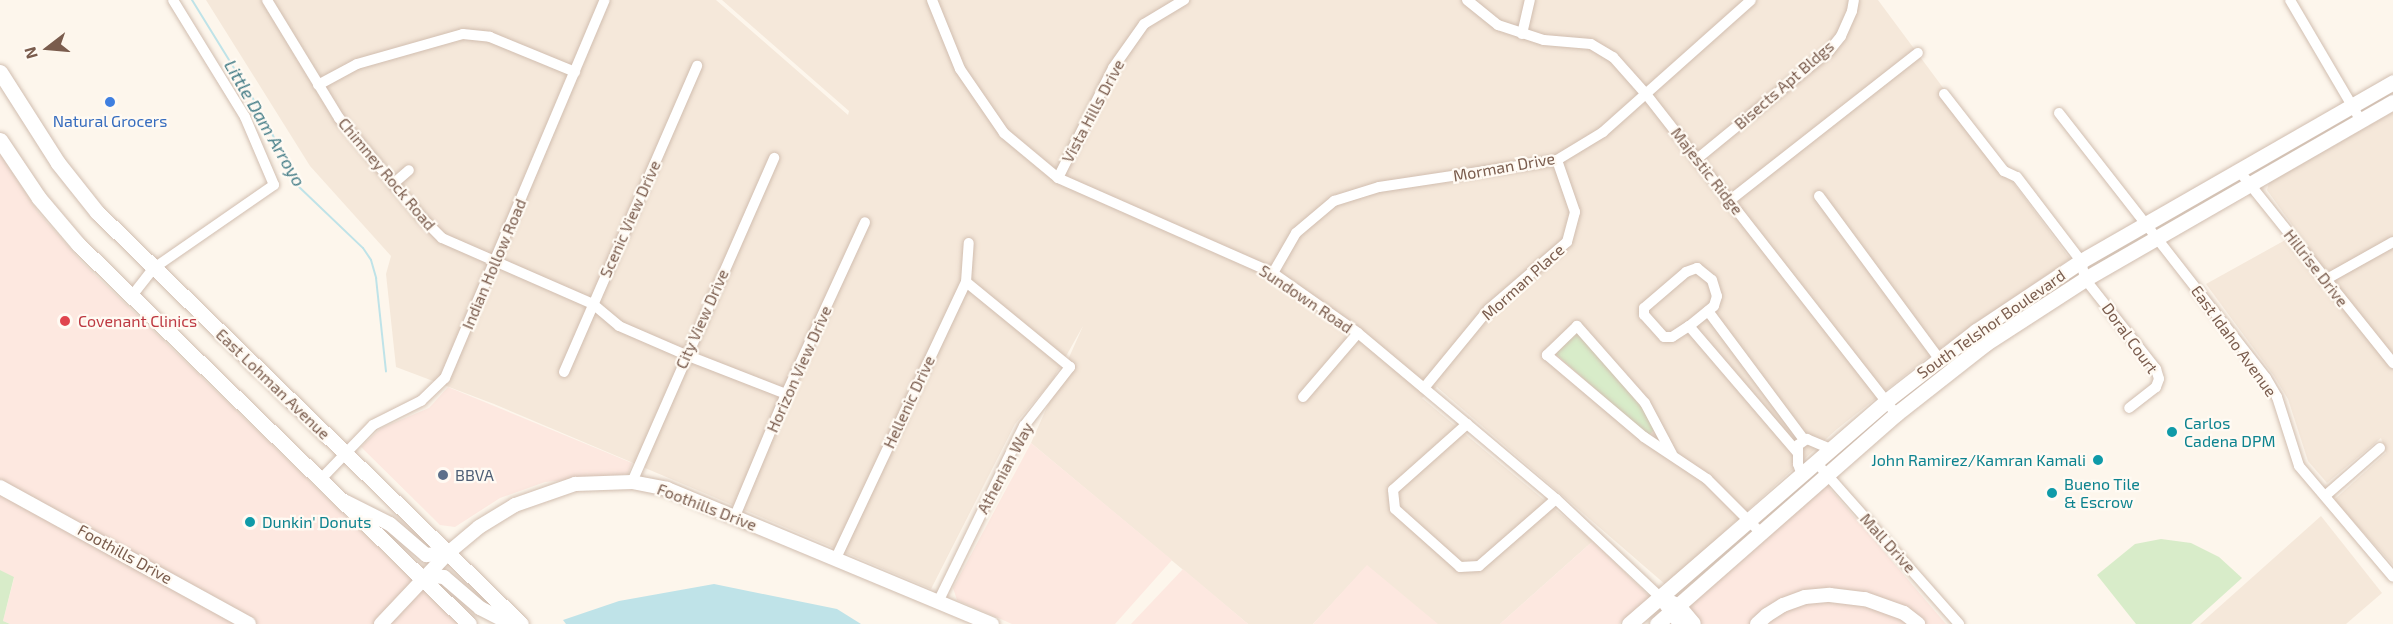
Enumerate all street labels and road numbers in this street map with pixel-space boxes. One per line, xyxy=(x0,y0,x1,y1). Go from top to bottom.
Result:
street label: Bisects Apt Bldgs xyxy=(1730,36,1838,134)
street label: Vista Hills Drive xyxy=(1058,56,1128,166)
street label: Chimney Rock Road xyxy=(334,114,440,234)
street label: Majestic Ridge xyxy=(1667,124,1747,218)
street label: Morman Drive xyxy=(1452,149,1556,185)
street label: Scenic View Drive xyxy=(595,157,665,281)
street label: Indian Hollow Road xyxy=(458,196,530,332)
street label: Hillrise Drive xyxy=(2280,226,2352,310)
street label: Morman Place xyxy=(1478,240,1568,324)
street label: Sundown Road xyxy=(1256,261,1356,337)
street label: South Telshor Boulevard xyxy=(1913,265,2069,383)
street label: City View Drive xyxy=(671,266,733,372)
street label: East Idaho Avenue xyxy=(2187,281,2281,401)
street label: Doral Court xyxy=(2098,299,2162,377)
street label: Horizon View Drive xyxy=(762,302,836,436)
street label: East Lohman Avenue xyxy=(212,325,334,443)
street label: Hellenic Drive xyxy=(879,353,939,451)
street label: Athenian Way xyxy=(973,419,1037,517)
street label: Foothills Drive xyxy=(655,479,759,535)
street label: Mall Drive xyxy=(1856,509,1920,577)
street label: Foothills Drive xyxy=(74,520,176,588)

